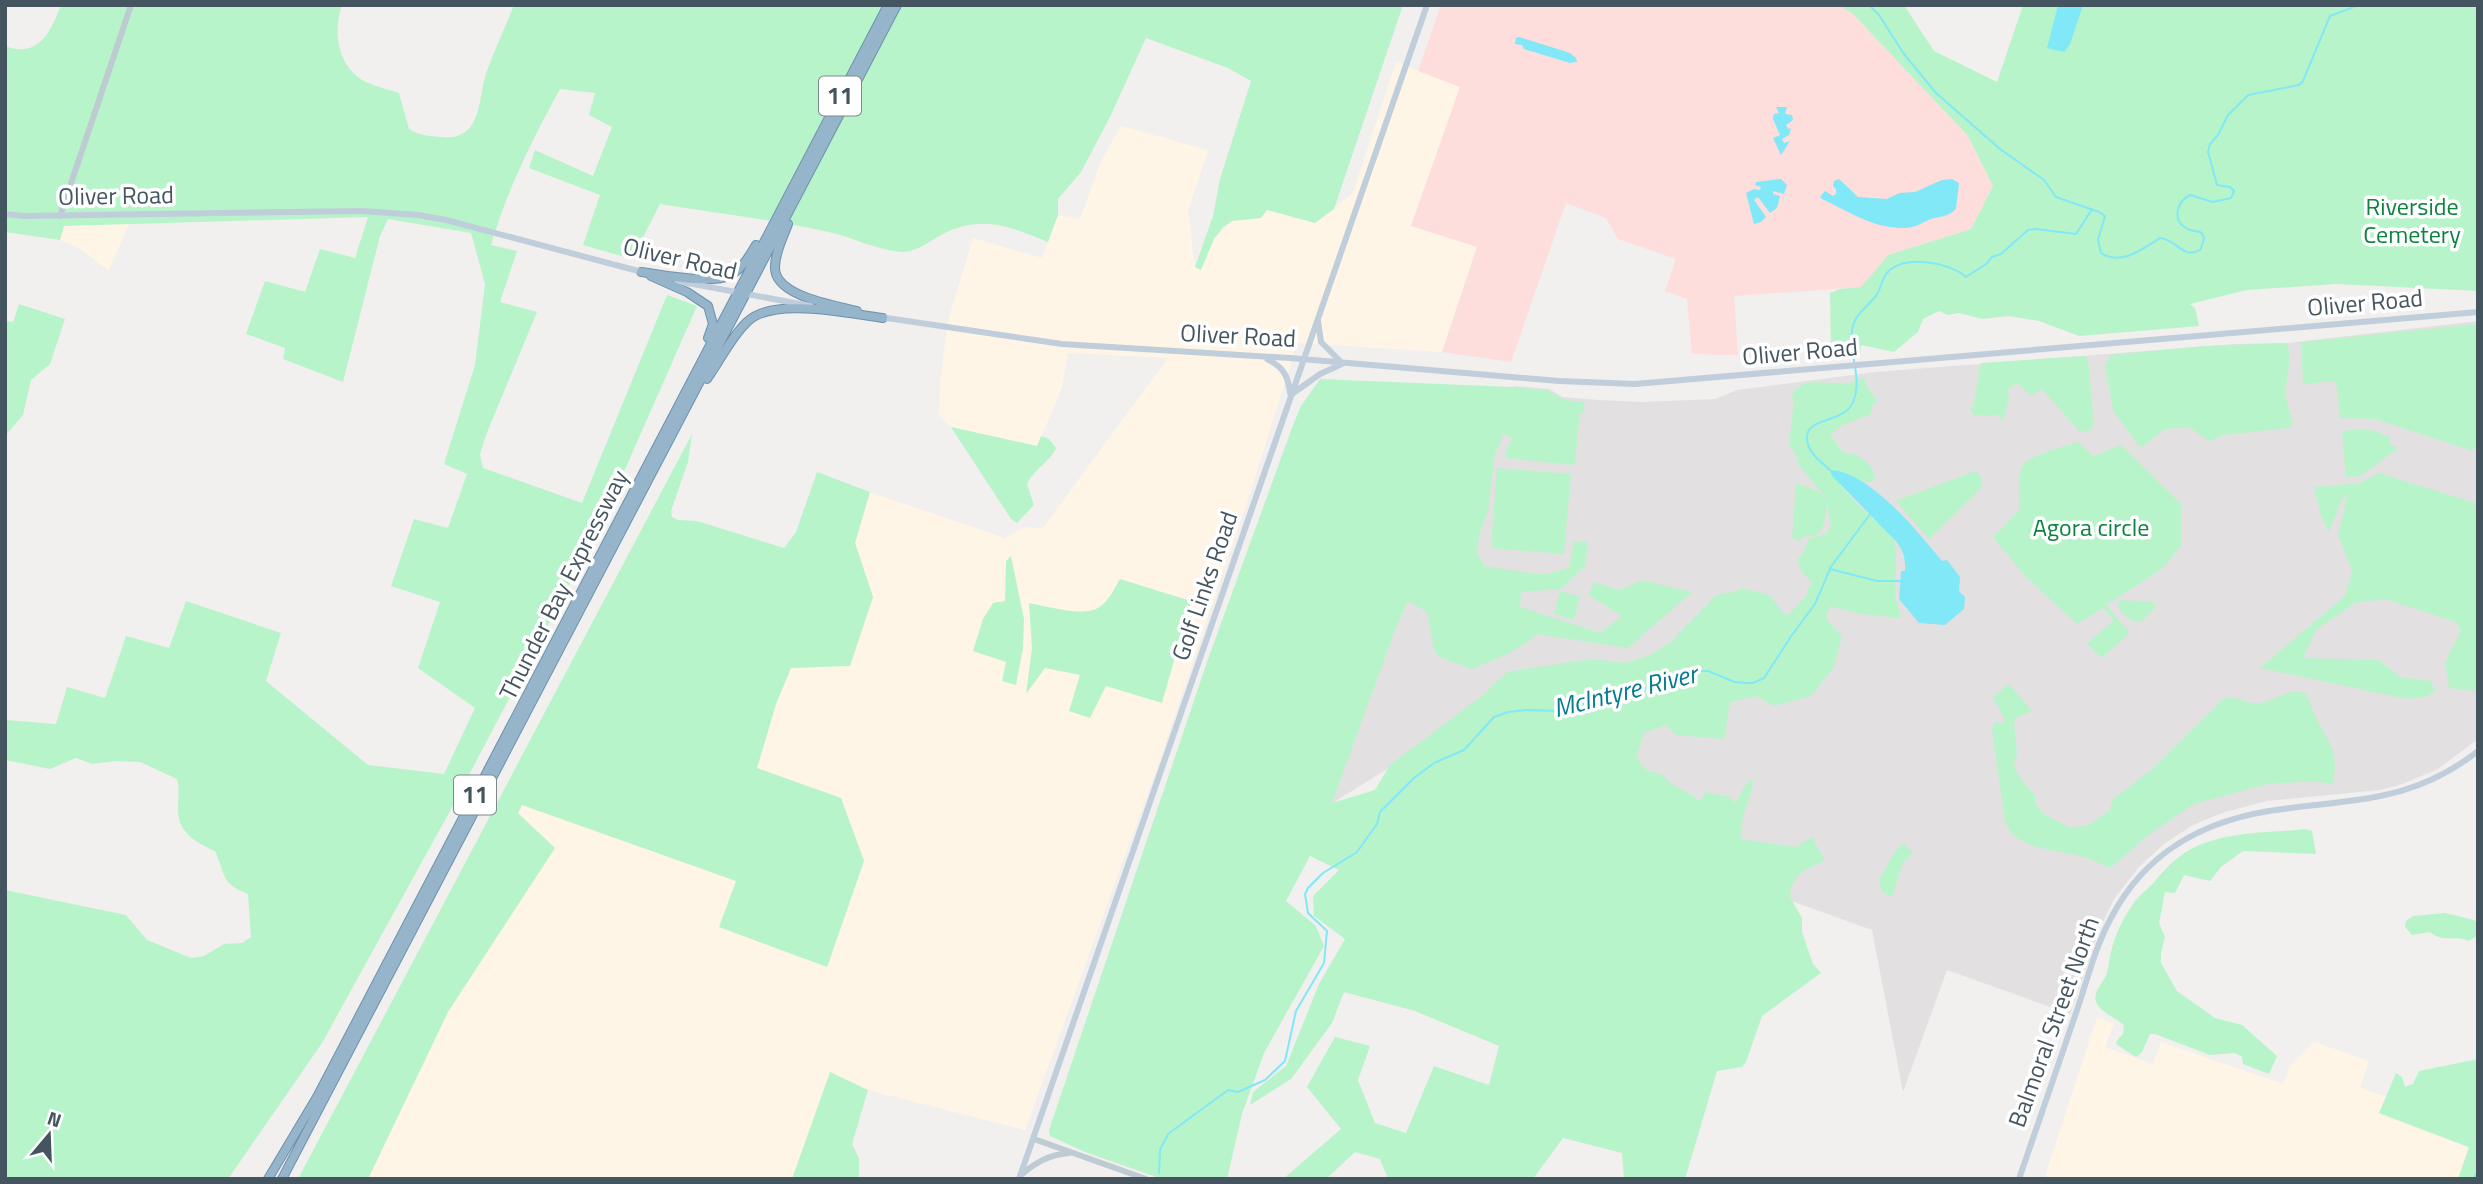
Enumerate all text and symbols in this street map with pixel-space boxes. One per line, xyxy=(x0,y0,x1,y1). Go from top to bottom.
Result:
road number: 11 xyxy=(819,76,861,116)
street label: Oliver Road xyxy=(58,176,174,214)
park label: Riverside Cemetery xyxy=(2363,188,2461,252)
street label: Oliver Road xyxy=(620,227,741,289)
street label: Oliver Road xyxy=(2306,279,2424,325)
street label: Oliver Road xyxy=(1179,314,1297,356)
street label: Oliver Road xyxy=(1741,328,1859,374)
street label: Thunder Bay Expressway xyxy=(489,463,637,706)
street label: Golf Links Road xyxy=(1162,506,1246,665)
park label: Agora circle xyxy=(2033,509,2149,545)
water label: McIntyre River xyxy=(1549,653,1704,727)
road number: 11 xyxy=(454,776,496,814)
street label: Balmoral Street North xyxy=(1998,911,2108,1132)
north arrow xyxy=(14,1100,84,1170)
text: N xyxy=(44,1103,66,1134)

